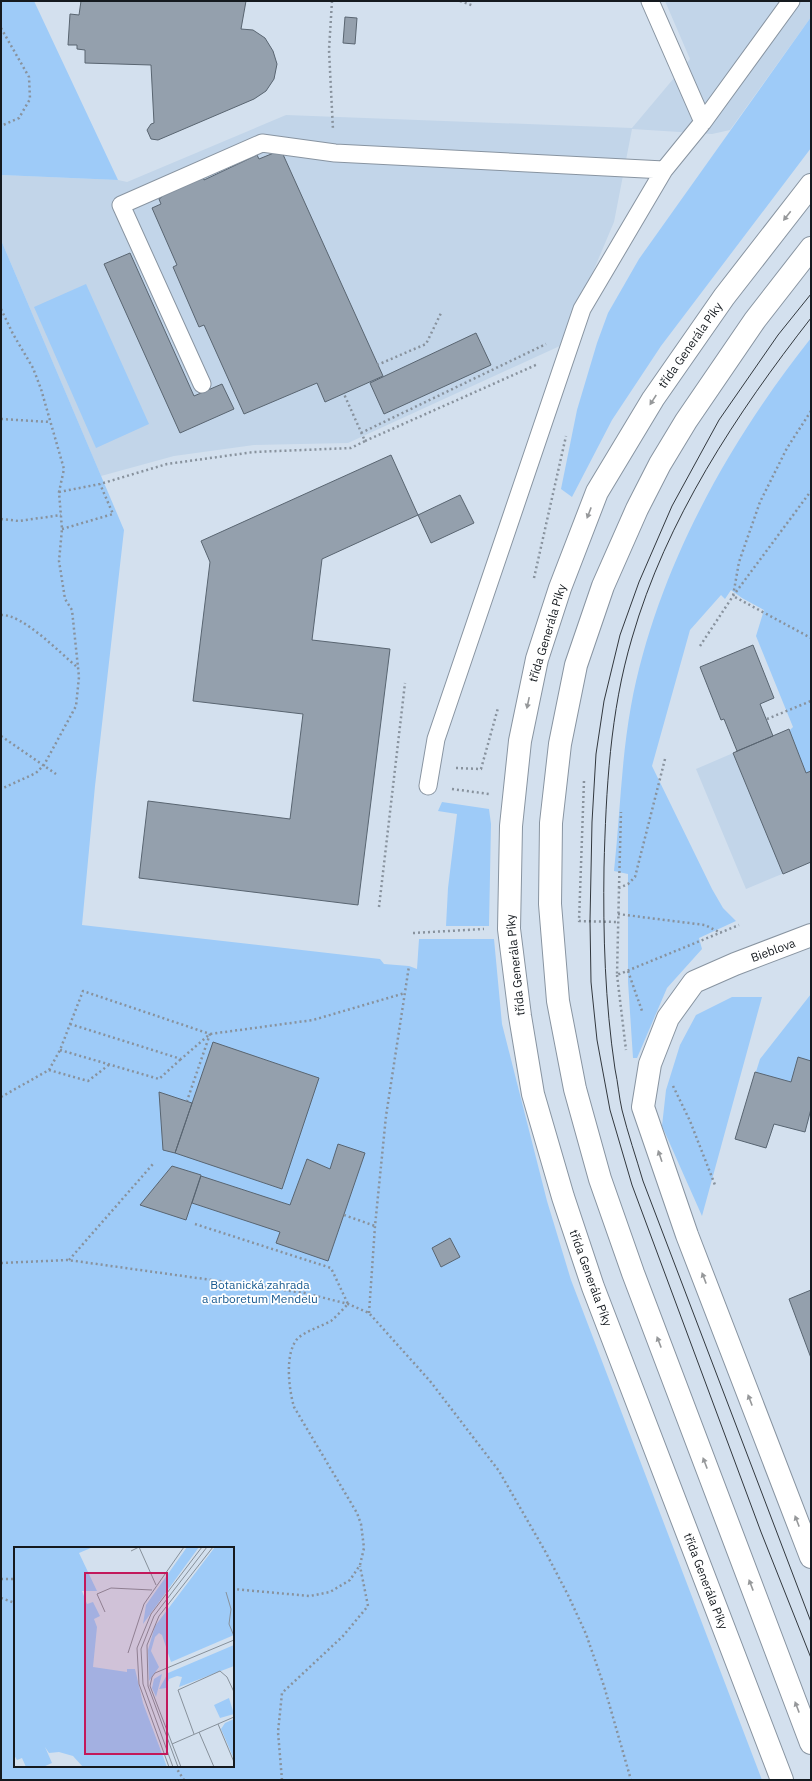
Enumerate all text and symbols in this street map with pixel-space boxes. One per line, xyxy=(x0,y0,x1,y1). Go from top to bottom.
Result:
one-way arrow xyxy=(783,210,791,221)
street label: třída Generála Píky xyxy=(655,299,725,391)
one-way arrow xyxy=(649,394,656,406)
one-way arrow xyxy=(585,507,591,519)
street label: třída Generála Píky xyxy=(525,582,569,684)
one-way arrow xyxy=(524,697,530,709)
street label: třída Generála Píky xyxy=(502,913,528,1017)
street label: Bieblova xyxy=(749,935,798,965)
one-way arrow xyxy=(657,1150,663,1162)
street label: třída Generála Píky xyxy=(567,1228,615,1328)
one-way arrow xyxy=(700,1272,706,1284)
park label: Botanická zahrada a arboretum Mendelu xyxy=(202,1277,318,1306)
one-way arrow xyxy=(656,1335,662,1347)
one-way arrow xyxy=(747,1393,753,1405)
one-way arrow xyxy=(702,1457,708,1469)
one-way arrow xyxy=(794,1515,800,1527)
street label: třída Generála Píky xyxy=(681,1531,731,1631)
inset map xyxy=(14,1547,234,1767)
one-way arrow xyxy=(748,1579,754,1591)
one-way arrow xyxy=(794,1700,800,1712)

